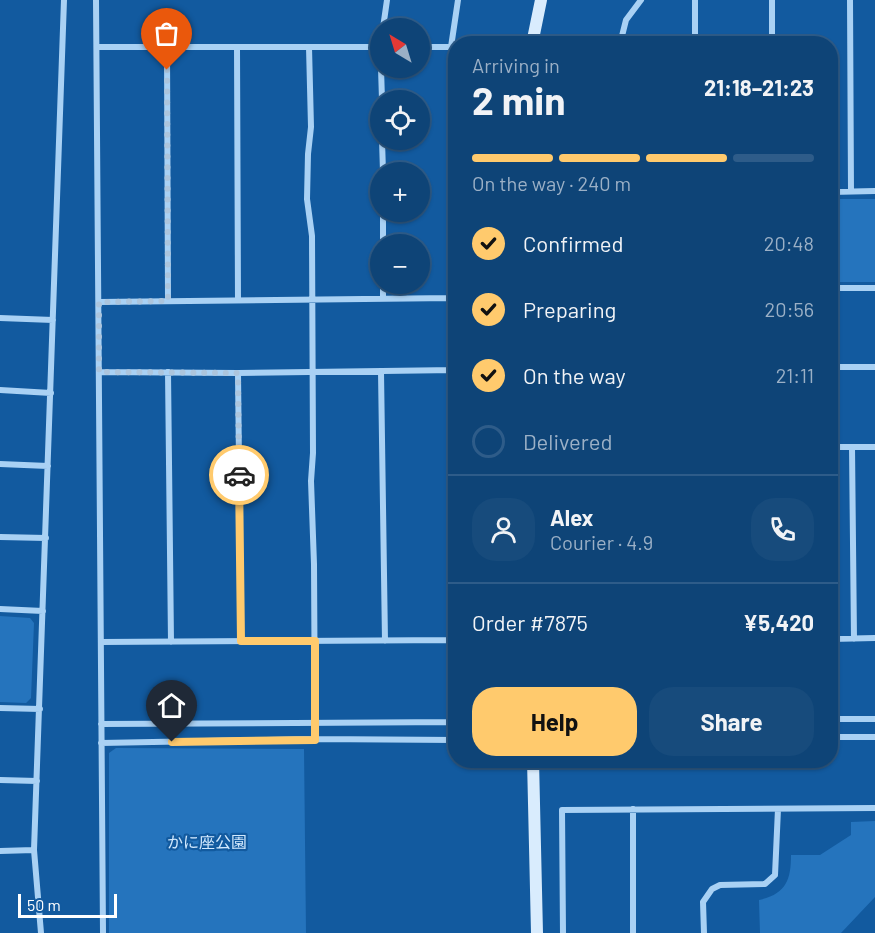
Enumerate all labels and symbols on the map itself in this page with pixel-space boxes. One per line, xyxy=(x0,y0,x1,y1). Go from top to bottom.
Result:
pin xyxy=(141,8,192,70)
north arrow xyxy=(370,18,430,78)
courier xyxy=(209,445,269,505)
pin xyxy=(146,680,197,742)
park label: かに座公園 xyxy=(167,832,247,851)
scale bar xyxy=(18,891,117,918)

